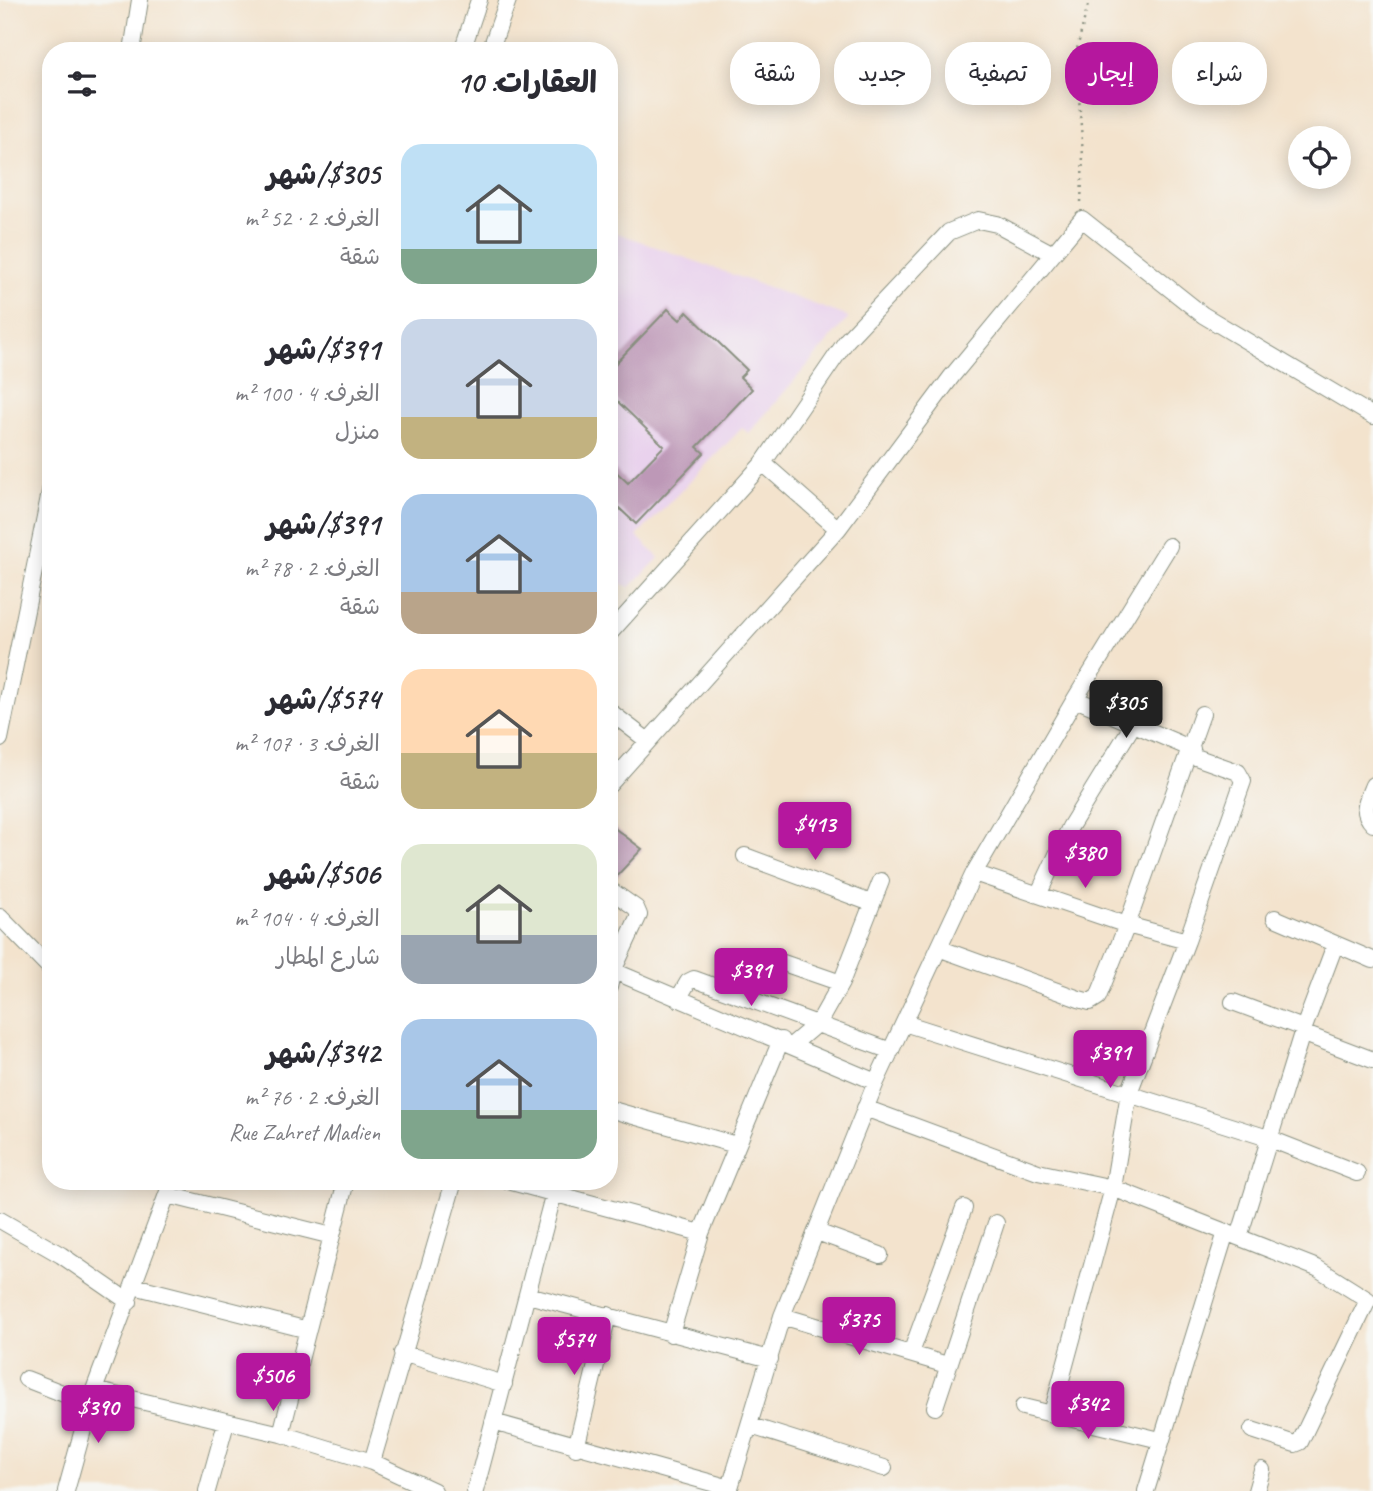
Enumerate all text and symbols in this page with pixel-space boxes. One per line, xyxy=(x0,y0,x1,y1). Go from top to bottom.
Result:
chip: شقة xyxy=(730,42,820,105)
chip: جديد xyxy=(834,42,931,105)
chip: تصفية xyxy=(945,42,1051,105)
chip: إيجار xyxy=(1065,42,1158,105)
chip: شراء xyxy=(1172,42,1267,105)
text: العقارات: 10 xyxy=(456,63,597,101)
icon: filters xyxy=(63,65,101,103)
map controls xyxy=(1288,126,1351,189)
button: locate xyxy=(1288,126,1351,189)
text: $305/شهر xyxy=(267,155,380,193)
icon: home xyxy=(457,172,541,256)
text: الغرف: 2 · 52 m² xyxy=(245,204,380,233)
text: شقة xyxy=(340,242,380,271)
text: $391/شهر xyxy=(267,330,380,368)
icon: home xyxy=(457,347,541,431)
text: الغرف: 4 · 100 m² xyxy=(234,379,380,408)
text: منزل xyxy=(335,417,380,446)
text: $391/شهر xyxy=(267,505,380,543)
icon: home xyxy=(457,522,541,606)
text: الغرف: 2 · 78 m² xyxy=(245,554,380,583)
text: شقة xyxy=(340,592,380,621)
text: $574/شهر xyxy=(267,680,380,718)
pin: $305 xyxy=(1085,680,1167,740)
text: $305 xyxy=(1105,688,1147,717)
icon: home xyxy=(457,697,541,781)
text: الغرف: 3 · 107 m² xyxy=(234,729,380,758)
text: شقة xyxy=(340,767,380,796)
pin: $413 xyxy=(774,802,856,862)
text: $413 xyxy=(794,810,836,839)
pin: $380 xyxy=(1044,830,1126,890)
text: $380 xyxy=(1064,838,1106,867)
text: $506/شهر xyxy=(266,855,380,893)
icon: home xyxy=(457,872,541,956)
text: الغرف: 4 · 104 m² xyxy=(234,904,380,933)
text: شارع المطار xyxy=(276,942,380,971)
pin: $391 xyxy=(710,948,792,1008)
text: $391 xyxy=(730,956,772,985)
pin: $391 xyxy=(1069,1030,1151,1090)
text: $342/شهر xyxy=(266,1034,380,1072)
text: $391 xyxy=(1089,1038,1131,1067)
icon: home xyxy=(457,1047,541,1131)
text: الغرف: 2 · 76 m² xyxy=(245,1083,380,1112)
text: Rue Zahret Madien xyxy=(229,1118,380,1147)
pin: $375 xyxy=(818,1298,900,1357)
text: $375 xyxy=(839,1305,879,1334)
pin: $574 xyxy=(533,1318,615,1377)
text: $574 xyxy=(554,1325,594,1354)
pin: $506 xyxy=(232,1354,314,1413)
text: $506 xyxy=(252,1361,294,1390)
pin: $342 xyxy=(1047,1382,1129,1441)
pin: $390 xyxy=(57,1386,139,1445)
text: $342 xyxy=(1067,1389,1109,1418)
text: $390 xyxy=(77,1393,119,1422)

